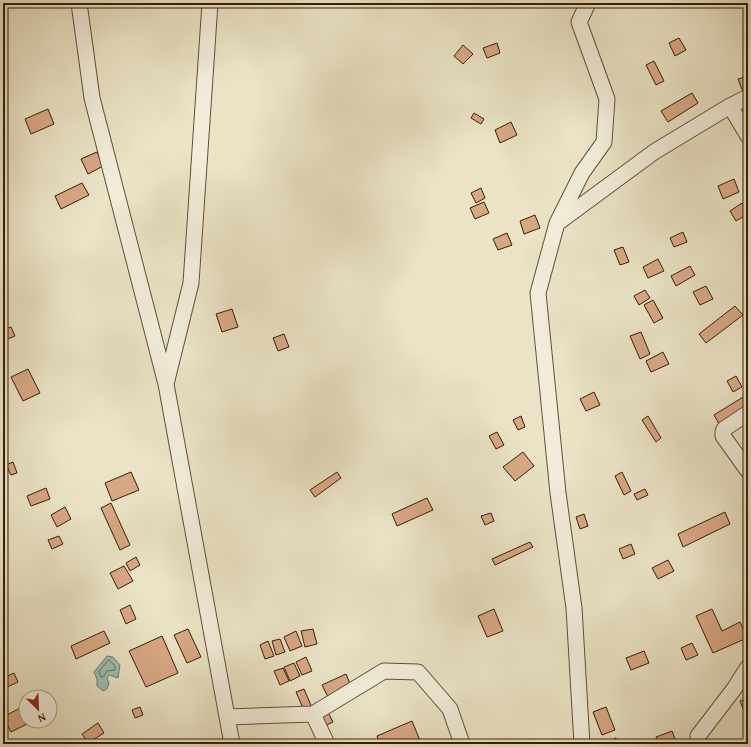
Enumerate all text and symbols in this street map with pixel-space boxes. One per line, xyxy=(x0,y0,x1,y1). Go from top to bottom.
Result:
north arrow xyxy=(18,689,58,729)
text: N xyxy=(35,709,49,727)

